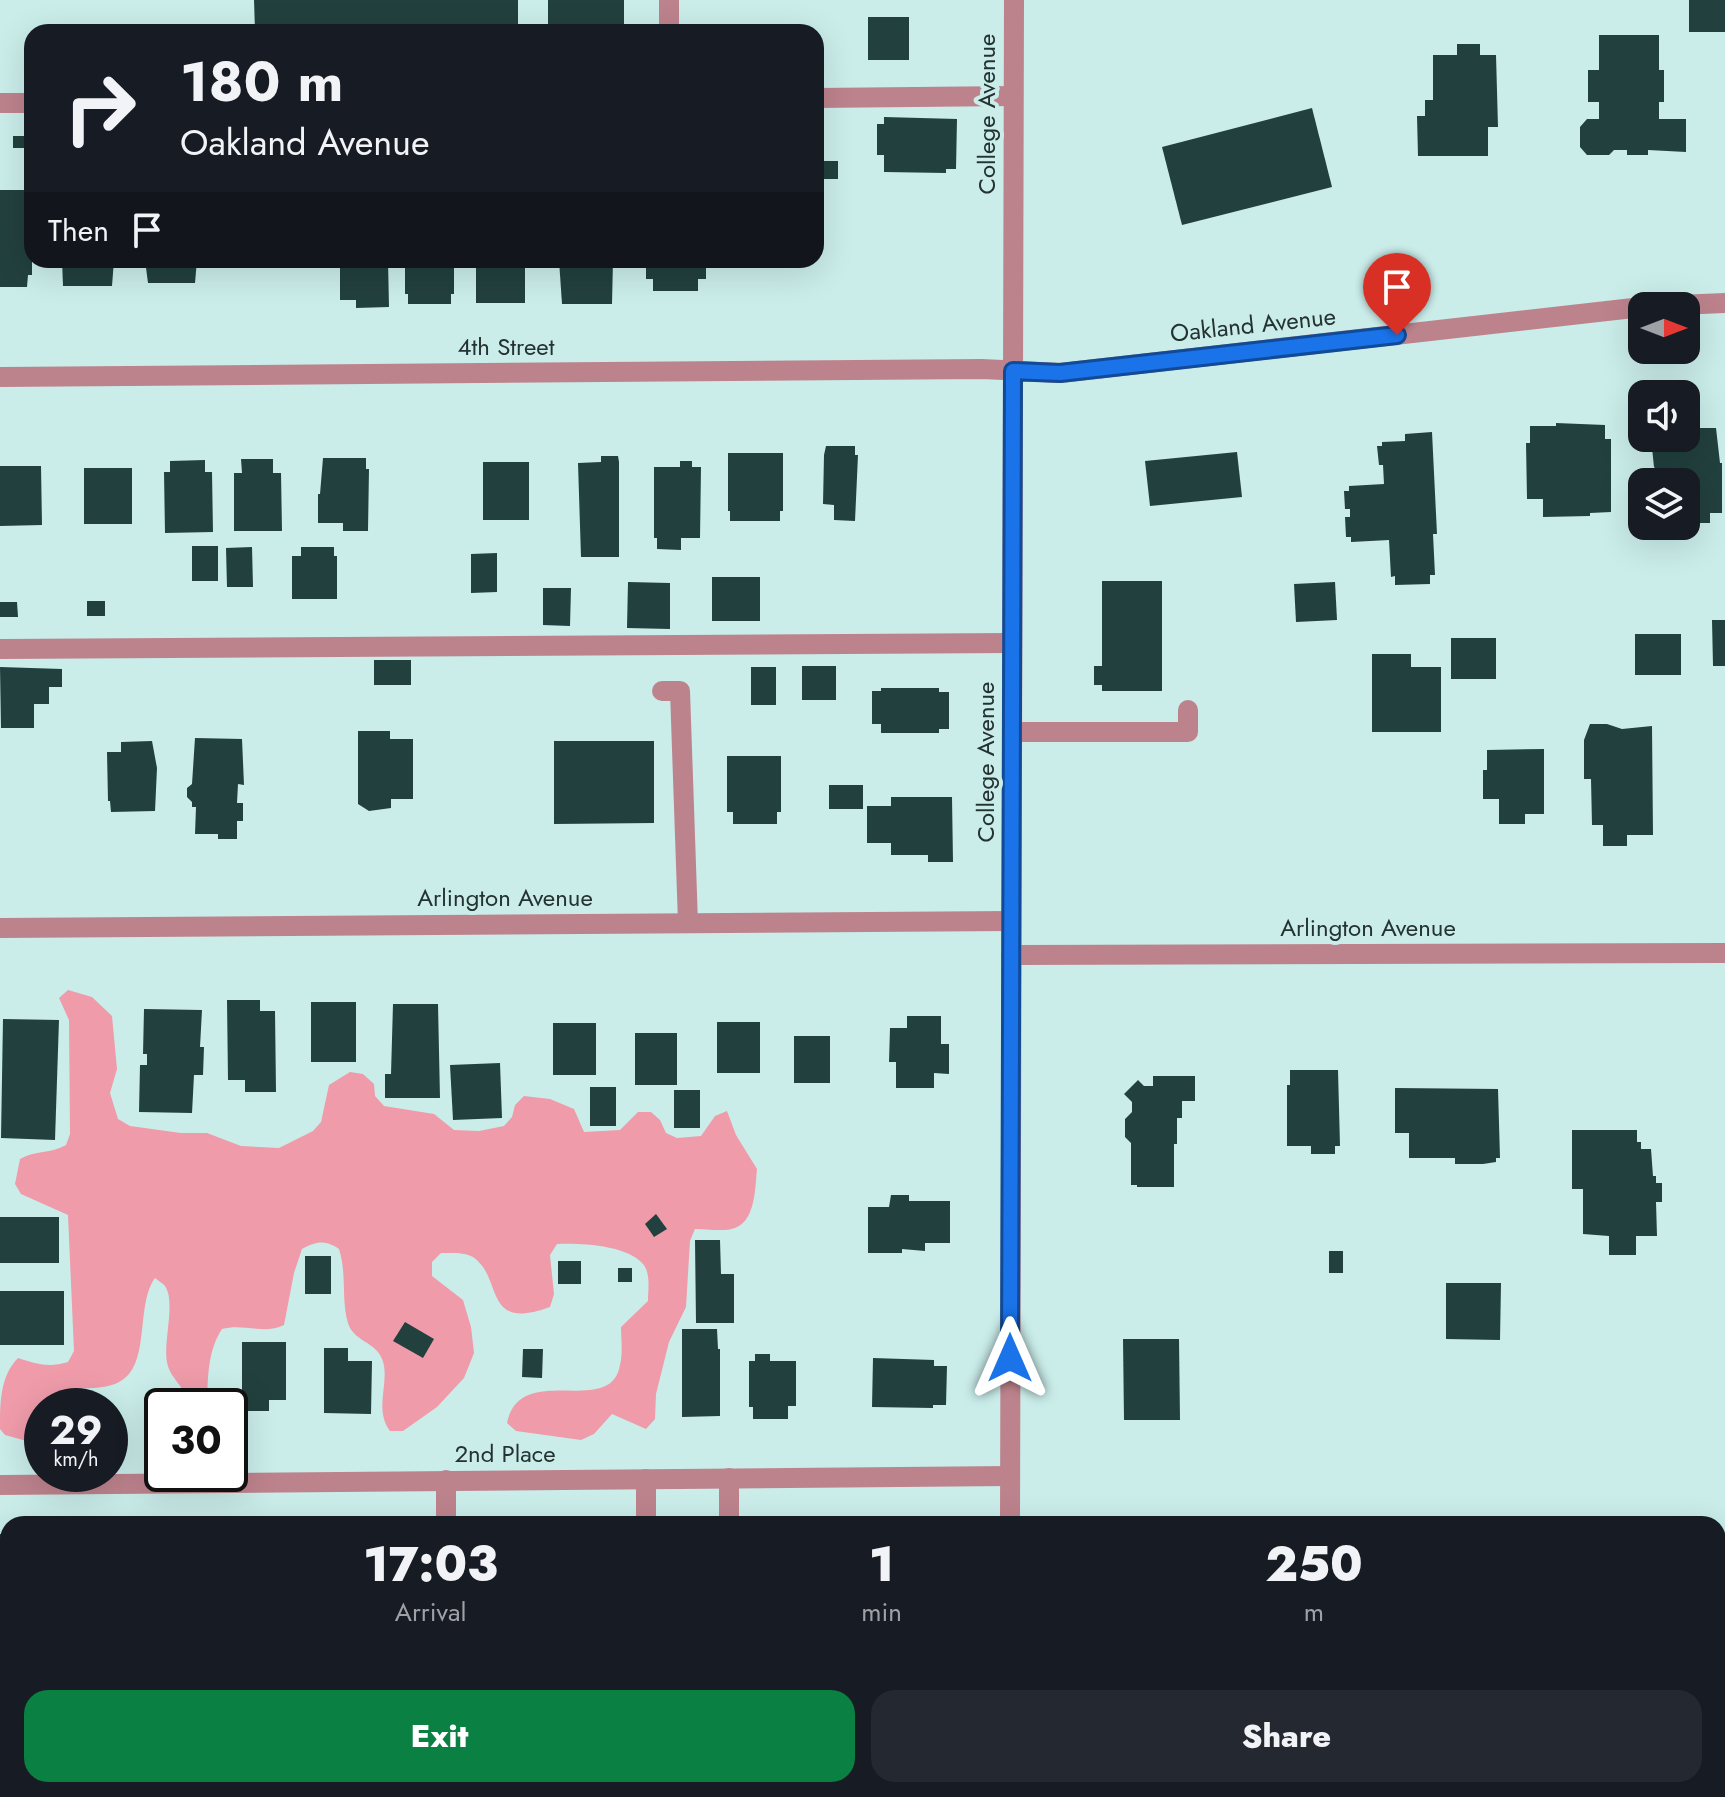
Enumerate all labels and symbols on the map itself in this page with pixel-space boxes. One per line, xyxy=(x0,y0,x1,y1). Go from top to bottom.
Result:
street label: College Avenue xyxy=(969,34,1004,194)
pin xyxy=(1363,253,1431,335)
north arrow xyxy=(1628,292,1700,364)
street label: Oakland Avenue xyxy=(1168,298,1338,351)
street label: 4th Street xyxy=(458,329,555,364)
street label: College Avenue xyxy=(968,682,1003,842)
street label: Arlington Avenue xyxy=(417,880,593,915)
street label: Arlington Avenue xyxy=(1280,910,1456,945)
position arrow xyxy=(968,1316,1052,1400)
speed limit sign: 30 xyxy=(144,1388,248,1492)
street label: 2nd Place xyxy=(454,1436,556,1471)

